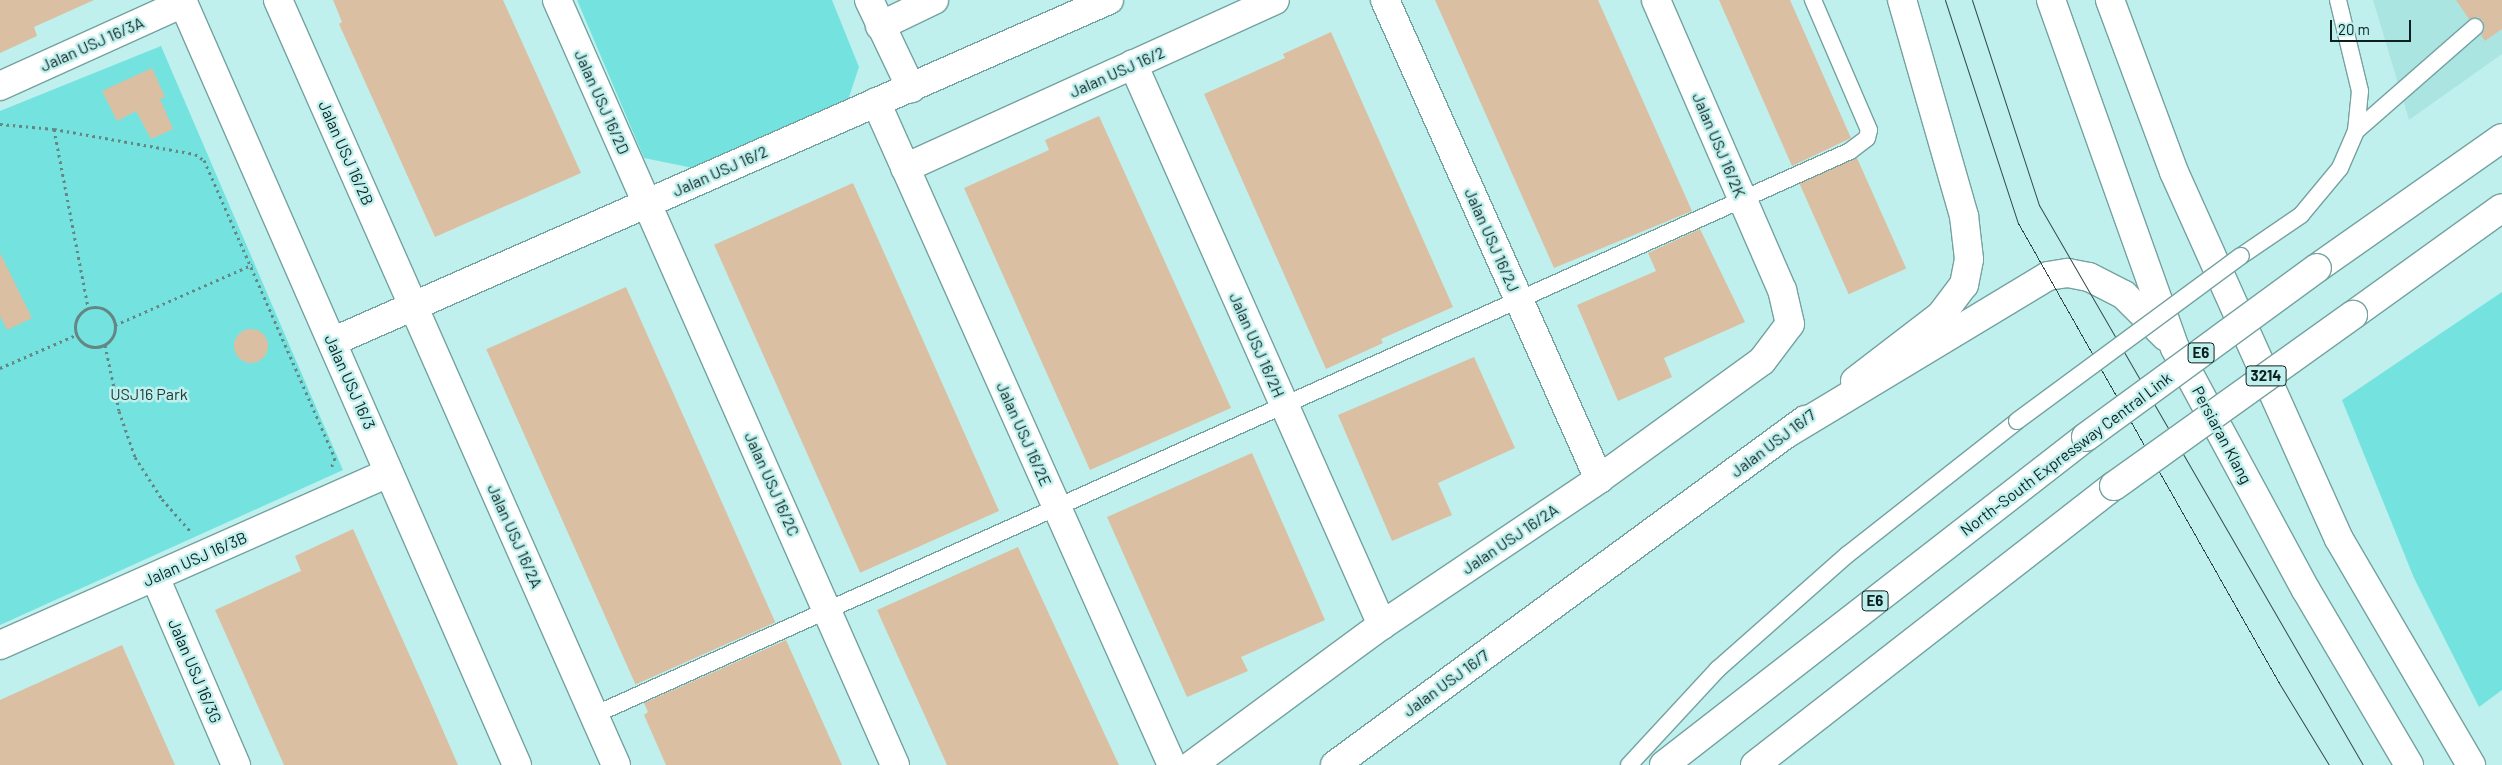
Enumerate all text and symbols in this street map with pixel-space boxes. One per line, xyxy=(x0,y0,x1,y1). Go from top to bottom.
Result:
scale bar xyxy=(2332,10,2413,42)
street label: Jalan USJ 16/3A xyxy=(37,13,147,75)
text: 20 m xyxy=(2338,20,2370,38)
street label: Jalan USJ 16/2 xyxy=(1066,42,1168,102)
street label: Jalan USJ 16/2D xyxy=(570,47,634,157)
street label: Jalan USJ 16/2K xyxy=(1688,90,1750,200)
street label: Jalan USJ 16/2B xyxy=(314,98,378,208)
street label: Jalan USJ 16/2 xyxy=(669,141,771,201)
street label: Jalan USJ 16/2J xyxy=(1461,185,1523,295)
street label: Jalan USJ 16/2H xyxy=(1225,290,1289,400)
street label: Jalan USJ 16/3 xyxy=(321,332,379,432)
road number: E6 xyxy=(2187,340,2215,366)
road number: 3214 xyxy=(2245,364,2287,388)
street label: North–South Expressway Central Link xyxy=(1956,368,2176,540)
street label: Jalan USJ 16/2E xyxy=(992,379,1056,489)
street label: Persiaran Klang xyxy=(2188,383,2256,487)
park label: USJ16 Park xyxy=(110,384,188,404)
street label: Jalan USJ 16/7 xyxy=(1727,405,1819,481)
street label: Jalan USJ 16/2C xyxy=(740,429,804,539)
street label: Jalan USJ 16/2A xyxy=(483,481,547,591)
street label: Jalan USJ 16/2A xyxy=(1458,500,1562,578)
street label: Jalan USJ 16/3B xyxy=(140,527,250,591)
road number: E6 xyxy=(1861,588,1889,614)
street label: Jalan USJ 16/3G xyxy=(164,616,226,726)
street label: Jalan USJ 16/7 xyxy=(1399,646,1493,720)

